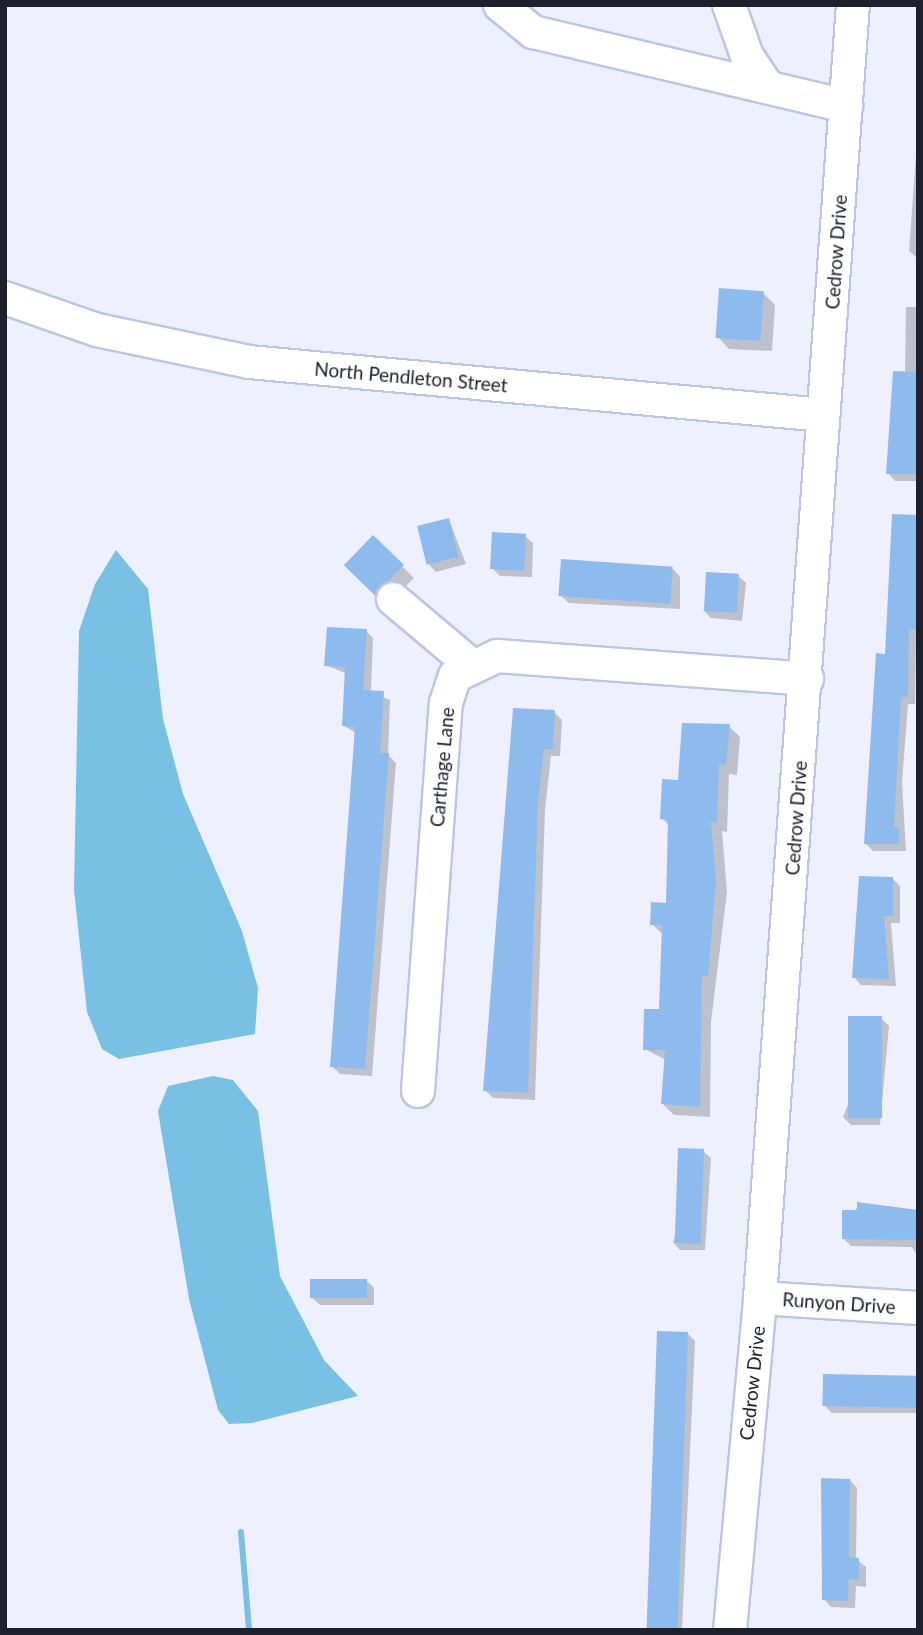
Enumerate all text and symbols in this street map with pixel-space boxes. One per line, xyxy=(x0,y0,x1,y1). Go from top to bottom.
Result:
street label: Cedrow Drive xyxy=(821,194,851,310)
street label: North Pendleton Street xyxy=(313,357,509,397)
street label: Carthage Lane xyxy=(425,706,459,828)
street label: Cedrow Drive xyxy=(781,760,811,876)
street label: Runyon Drive xyxy=(782,1288,896,1318)
street label: Cedrow Drive xyxy=(735,1324,769,1442)

